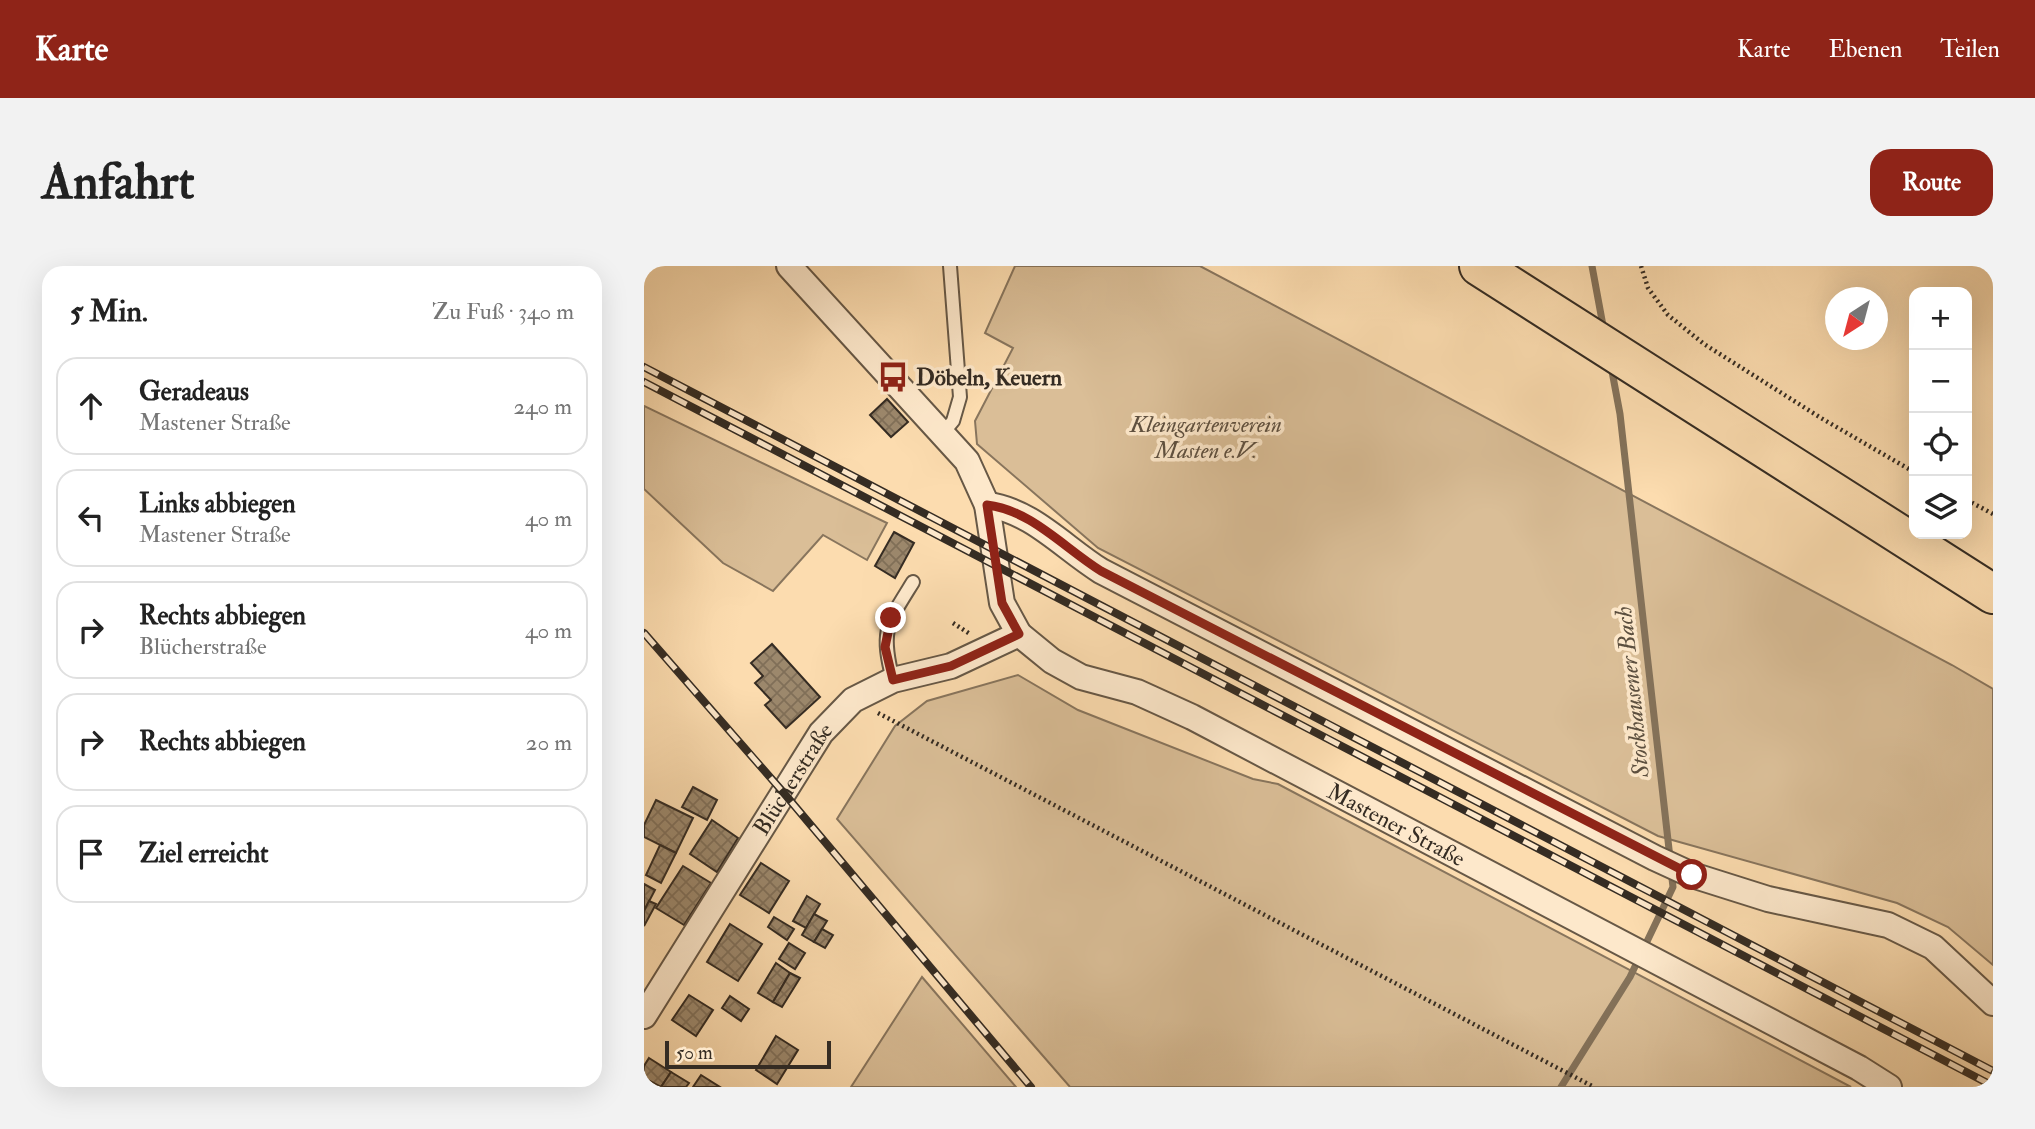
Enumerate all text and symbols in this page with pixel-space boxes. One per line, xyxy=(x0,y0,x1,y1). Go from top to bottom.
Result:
text: Karte xyxy=(35,29,108,70)
text: Karte xyxy=(1737,34,1790,65)
text: Ebenen xyxy=(1828,34,1902,65)
text: Teilen xyxy=(1940,34,2000,65)
button: Route xyxy=(1870,149,1993,216)
text: Anfahrt xyxy=(42,152,194,213)
north arrow xyxy=(1825,287,1888,350)
map controls xyxy=(1909,287,1972,539)
button: + xyxy=(1909,287,1972,350)
text: 5 Min. xyxy=(70,293,148,330)
text: Zu Fuß · 340 m xyxy=(432,297,574,326)
button: − xyxy=(1909,350,1972,413)
bus stop icon: Döbeln, Keuern xyxy=(876,360,910,394)
place label: Döbeln, Keuern xyxy=(916,363,1062,392)
text: Geradeaus xyxy=(139,376,249,408)
icon: ahead xyxy=(72,387,110,425)
text: 240 m xyxy=(513,392,572,421)
text: Mastener Straße xyxy=(139,408,291,437)
park label: Kleingartenverein Masten e.V. xyxy=(1129,410,1282,465)
button: locate xyxy=(1909,413,1972,476)
button: layers xyxy=(1909,476,1972,539)
text: Links abbiegen xyxy=(139,488,296,520)
icon: left xyxy=(72,499,110,537)
text: 40 m xyxy=(525,504,572,533)
text: Mastener Straße xyxy=(139,520,291,549)
text: Rechts abbiegen xyxy=(139,600,306,632)
route end xyxy=(875,602,906,633)
water label: Stockhausener Bach xyxy=(1608,605,1657,780)
icon: right xyxy=(72,611,110,649)
text: 40 m xyxy=(525,616,572,645)
text: Blücherstraße xyxy=(139,632,267,661)
street label: Blücherstraße xyxy=(747,716,839,841)
icon: right xyxy=(72,723,110,761)
text: Rechts abbiegen xyxy=(139,726,306,758)
text: 20 m xyxy=(526,728,572,757)
street label: Mastener Straße xyxy=(1322,777,1470,873)
icon: arrive xyxy=(72,835,110,873)
text: Ziel erreicht xyxy=(139,838,269,870)
route start xyxy=(1676,859,1707,890)
scale bar xyxy=(665,1038,831,1070)
text: 50 m xyxy=(676,1041,713,1065)

